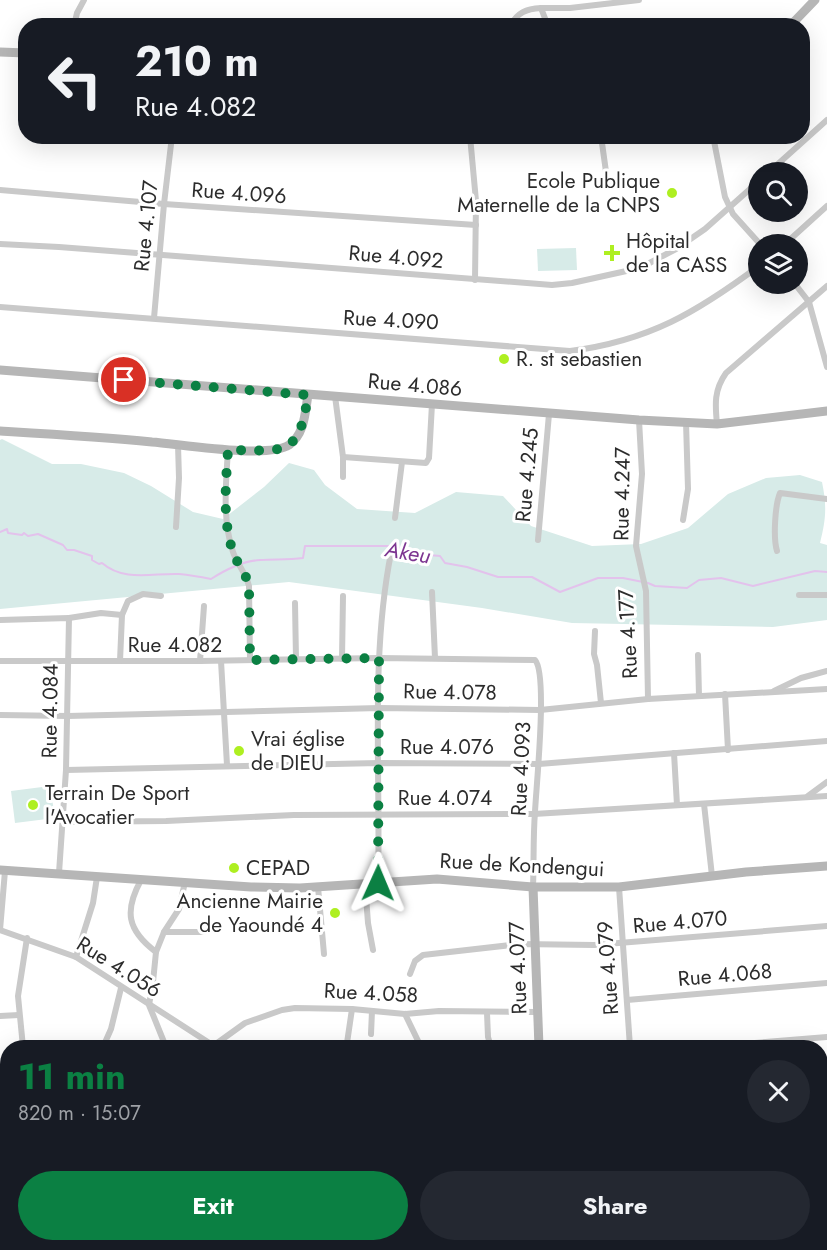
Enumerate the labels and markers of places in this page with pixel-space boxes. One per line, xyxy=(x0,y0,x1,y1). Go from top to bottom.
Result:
place label: Ecole Publique Maternelle de la CNPS xyxy=(457,166,660,220)
marker: Ecole Publique Maternelle de la CNPS xyxy=(665,186,679,200)
place label: Hôpital de la CASS xyxy=(626,226,727,280)
marker: Hôpital de la CASS xyxy=(603,244,621,262)
place label: R. st sebastien xyxy=(516,344,642,374)
marker: R. st sebastien xyxy=(497,352,511,366)
pin xyxy=(98,354,149,405)
place label: Vrai église de DIEU xyxy=(251,724,345,778)
marker: Vrai église de DIEU xyxy=(232,744,246,758)
place label: Terrain De Sport l'Avocatier xyxy=(45,778,189,832)
marker: Terrain De Sport l'Avocatier xyxy=(26,798,40,812)
place label: CEPAD xyxy=(246,853,310,883)
marker: CEPAD xyxy=(227,861,241,875)
place label: Ancienne Mairie de Yaoundé 4 xyxy=(177,886,323,940)
marker: Ancienne Mairie de Yaoundé 4 xyxy=(328,906,342,920)

